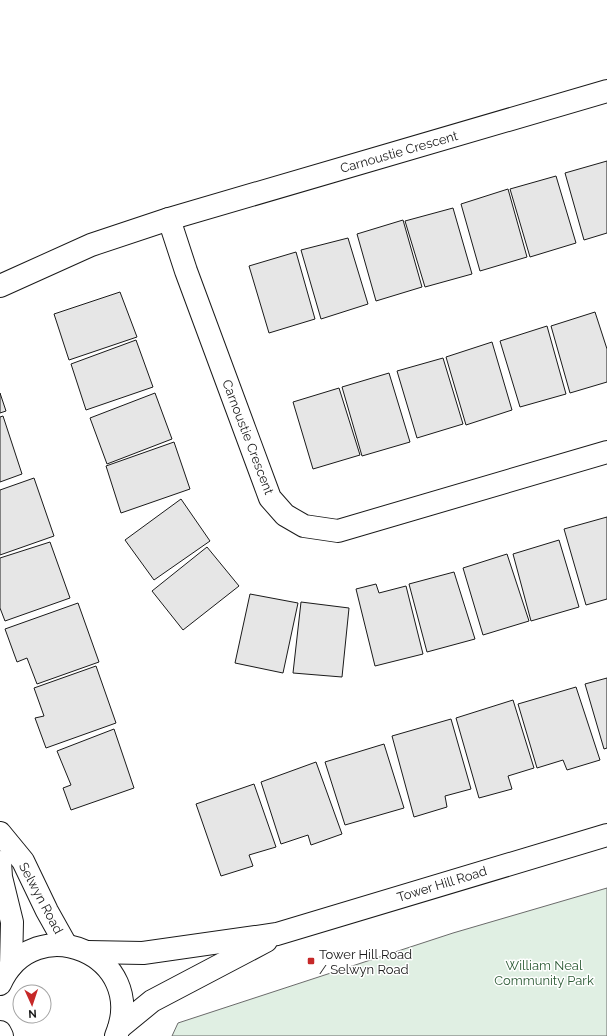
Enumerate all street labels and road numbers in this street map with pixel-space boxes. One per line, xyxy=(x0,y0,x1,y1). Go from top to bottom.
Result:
street label: Carnoustie Crescent xyxy=(338,128,460,176)
street label: Carnoustie Crescent xyxy=(219,377,277,497)
street label: Selwyn Road xyxy=(16,860,66,936)
street label: Tower Hill Road xyxy=(395,863,489,905)

